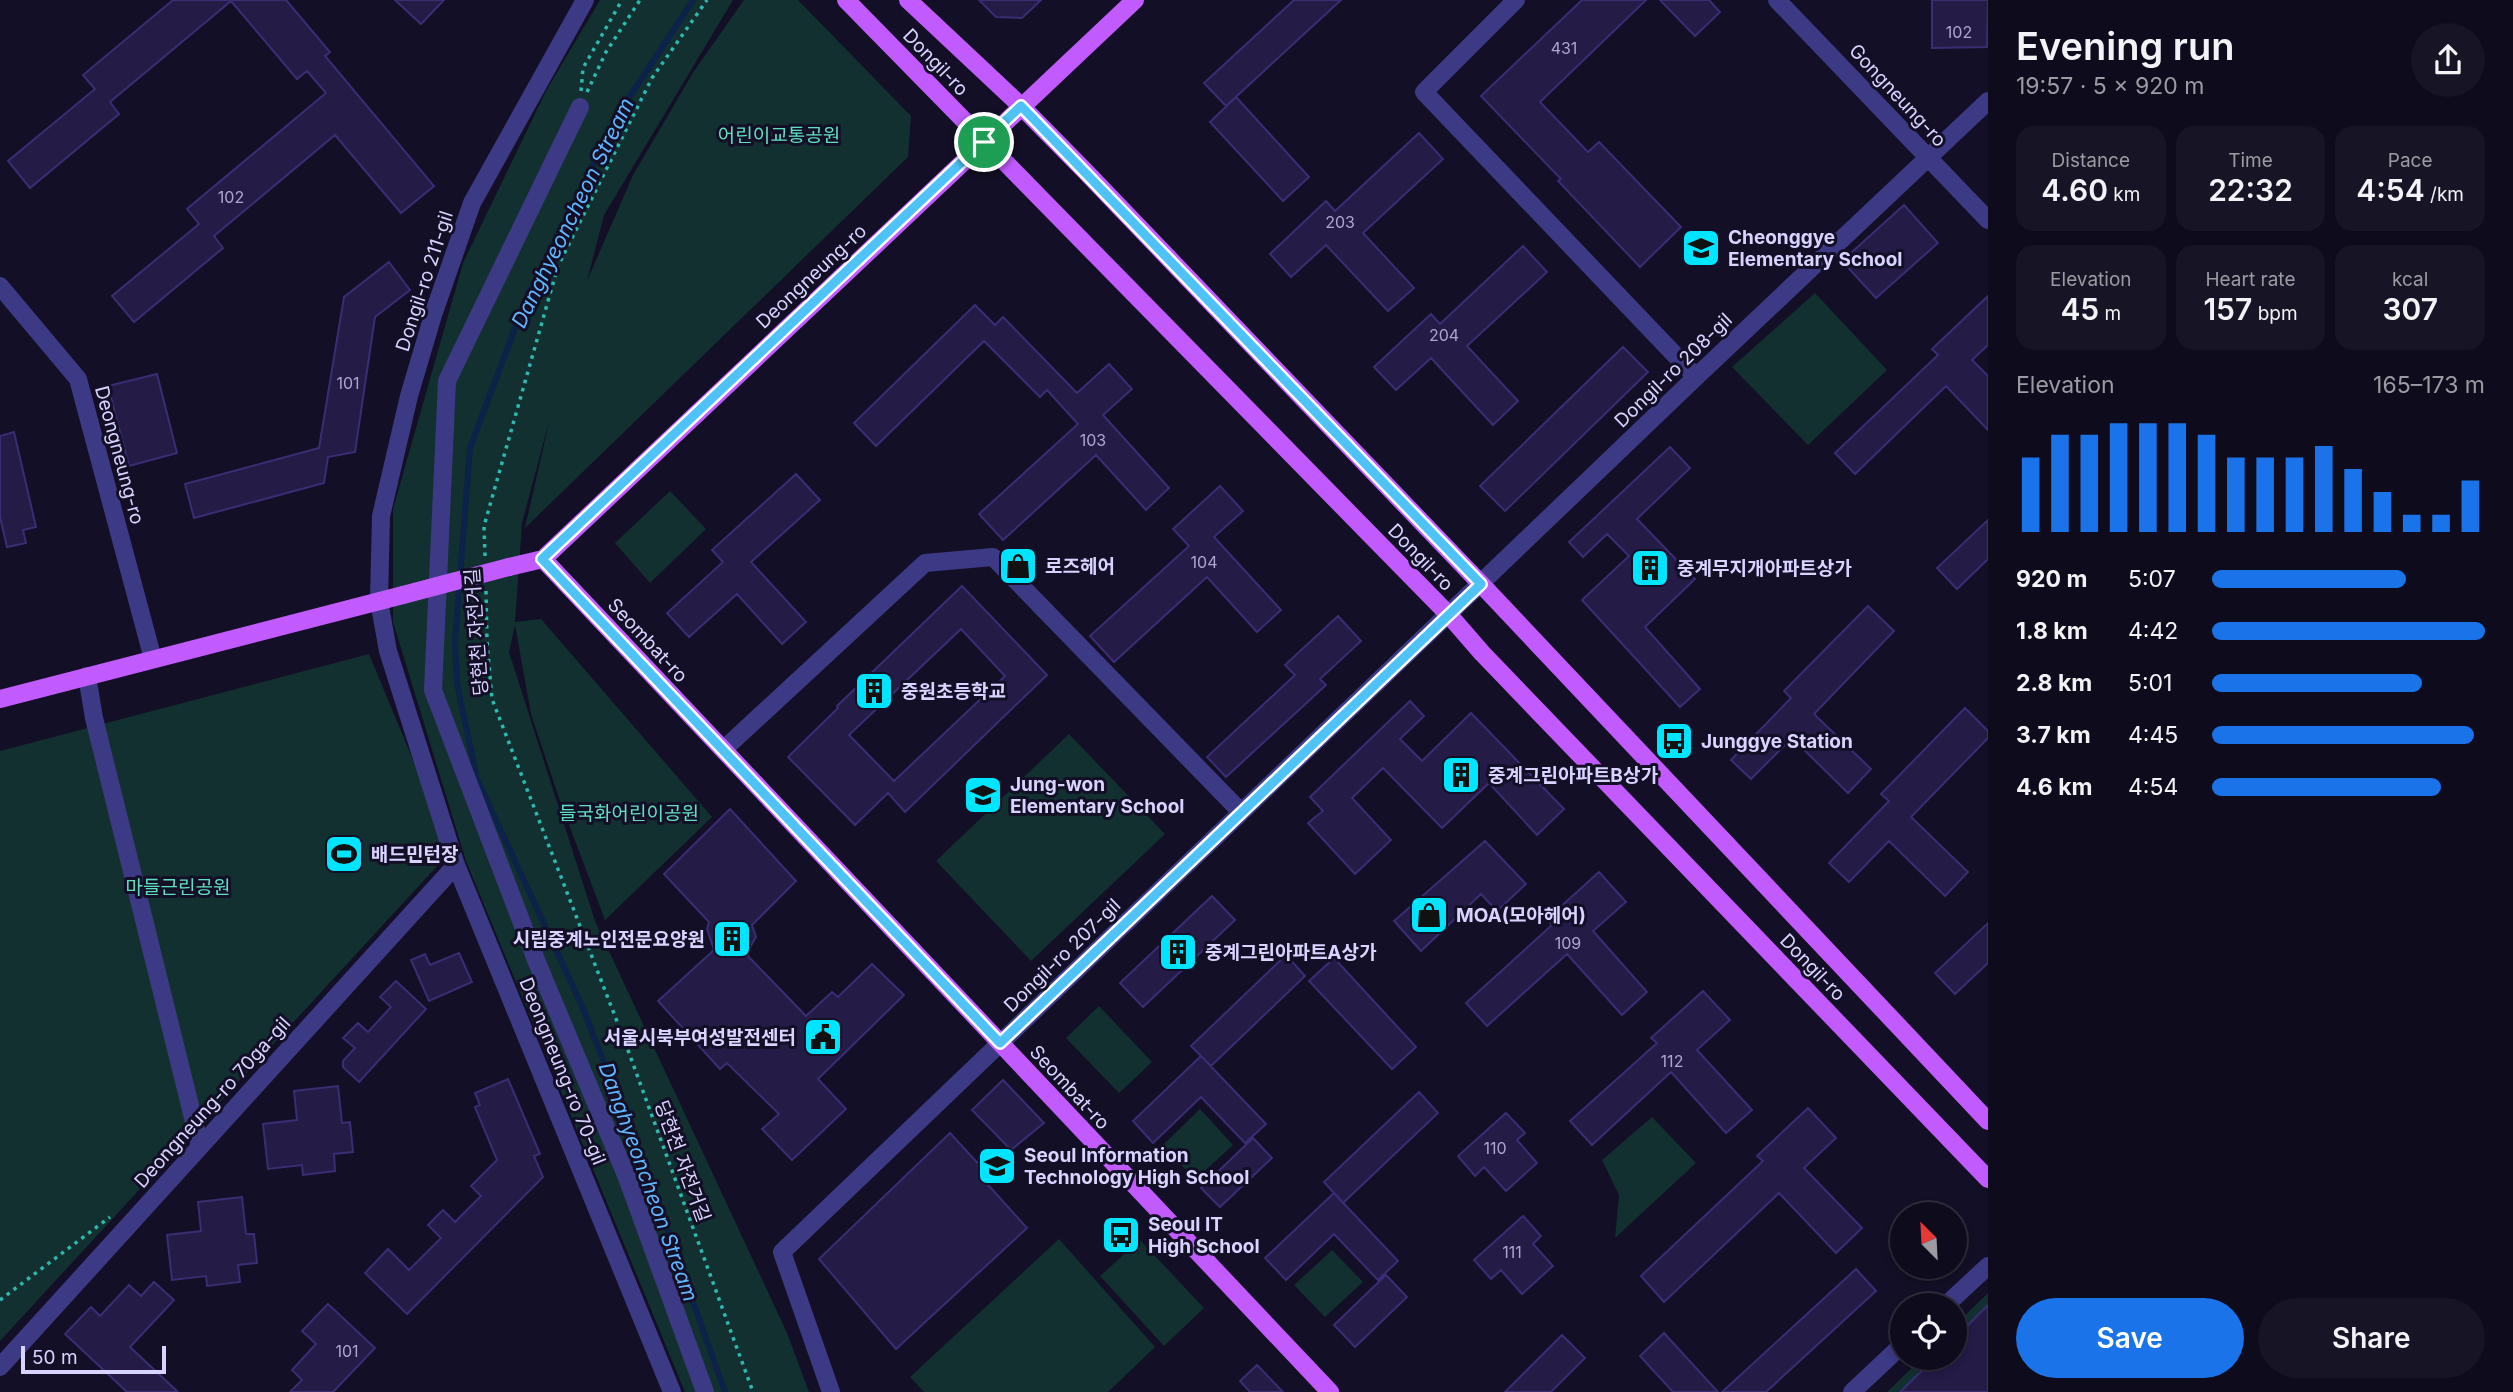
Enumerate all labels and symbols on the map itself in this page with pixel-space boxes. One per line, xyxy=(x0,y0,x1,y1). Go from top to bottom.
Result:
house number: 102 xyxy=(1946,22,1972,42)
street label: Dongil-ro xyxy=(898,24,973,101)
house number: 431 xyxy=(1551,38,1577,58)
street label: Gongneung-ro xyxy=(1844,39,1951,151)
water label: Danghyeoncheon Stream xyxy=(506,94,639,332)
pin xyxy=(954,112,1014,172)
park label: 어린이교통공원 xyxy=(718,124,840,147)
house number: 102 xyxy=(218,187,244,207)
street label: Dongil-ro 211-gil xyxy=(391,208,458,354)
house number: 203 xyxy=(1325,212,1355,232)
street label: Deongneung-ro xyxy=(751,219,871,333)
place label: Cheonggye Elementary School xyxy=(1728,226,1902,271)
school or university icon: Cheonggye Elementary School xyxy=(1680,227,1722,269)
street label: Dongil-ro 208-gil xyxy=(1610,308,1737,432)
house number: 204 xyxy=(1429,325,1459,345)
house number: 101 xyxy=(336,373,360,393)
street label: Deongneung-ro xyxy=(90,383,149,527)
house number: 103 xyxy=(1080,430,1106,450)
street label: Dongil-ro xyxy=(1383,519,1458,596)
shop icon: 로즈헤어 xyxy=(997,545,1039,587)
building icon: 중계무지개아파트상가 xyxy=(1629,547,1671,589)
house number: 104 xyxy=(1191,552,1217,572)
place label: 로즈헤어 xyxy=(1045,555,1115,578)
place label: 중계무지개아파트상가 xyxy=(1677,557,1852,580)
street label: 당현천 자전거길 xyxy=(461,567,492,696)
street label: Seombat-ro xyxy=(603,594,692,687)
building icon: 중원초등학교 xyxy=(853,670,895,712)
place label: 중원초등학교 xyxy=(901,680,1006,703)
bus stop icon: Junggye Station xyxy=(1653,720,1695,762)
place label: Junggye Station xyxy=(1701,730,1853,753)
building icon: 중계그린아파트B상가 xyxy=(1440,754,1482,796)
place label: 중계그린아파트B상가 xyxy=(1488,764,1658,787)
place label: Jung-won Elementary School xyxy=(1010,773,1184,818)
school or university icon: Jung-won Elementary School xyxy=(962,774,1004,816)
park label: 들국화어린이공원 xyxy=(559,802,699,825)
sports icon: 배드민턴장 xyxy=(323,833,365,875)
place label: 배드민턴장 xyxy=(371,843,458,866)
park label: 마들근린공원 xyxy=(126,876,230,899)
street label: Dongil-ro 207-gil xyxy=(999,894,1125,1017)
shop icon: MOA(모아헤어) xyxy=(1408,894,1450,936)
place label: MOA(모아헤어) xyxy=(1456,904,1586,927)
building icon: 시립중계노인전문요양원 xyxy=(711,918,753,960)
place label: 시립중계노인전문요양원 xyxy=(513,928,705,951)
street label: Dongil-ro xyxy=(1775,929,1850,1006)
building icon: 중계그린아파트A상가 xyxy=(1157,931,1199,973)
house number: 109 xyxy=(1555,933,1581,953)
place label: 중계그린아파트A상가 xyxy=(1205,941,1377,964)
street label: Deongneung-ro 70-gil xyxy=(514,974,611,1168)
street label: Deongneung-ro 70ga-gil xyxy=(129,1012,295,1193)
public building icon: 서울시북부여성발전센터 xyxy=(802,1016,844,1058)
place label: 서울시북부여성발전센터 xyxy=(604,1026,796,1049)
street label: Seombat-ro xyxy=(1025,1041,1114,1134)
house number: 112 xyxy=(1661,1051,1683,1071)
water label: Danghyeoncheon Stream xyxy=(594,1059,703,1305)
street label: 당현천 자전거길 xyxy=(650,1097,715,1225)
house number: 110 xyxy=(1483,1138,1507,1158)
place label: Seoul Information Technology High School xyxy=(1024,1144,1249,1189)
school or university icon: Seoul Information Technology High School xyxy=(976,1145,1018,1187)
north arrow xyxy=(1890,1202,1967,1279)
place label: Seoul IT High School xyxy=(1148,1213,1260,1258)
bus stop icon: Seoul IT High School xyxy=(1100,1214,1142,1256)
house number: 111 xyxy=(1502,1242,1522,1262)
house number: 101 xyxy=(335,1341,359,1361)
scale bar xyxy=(21,1343,166,1375)

